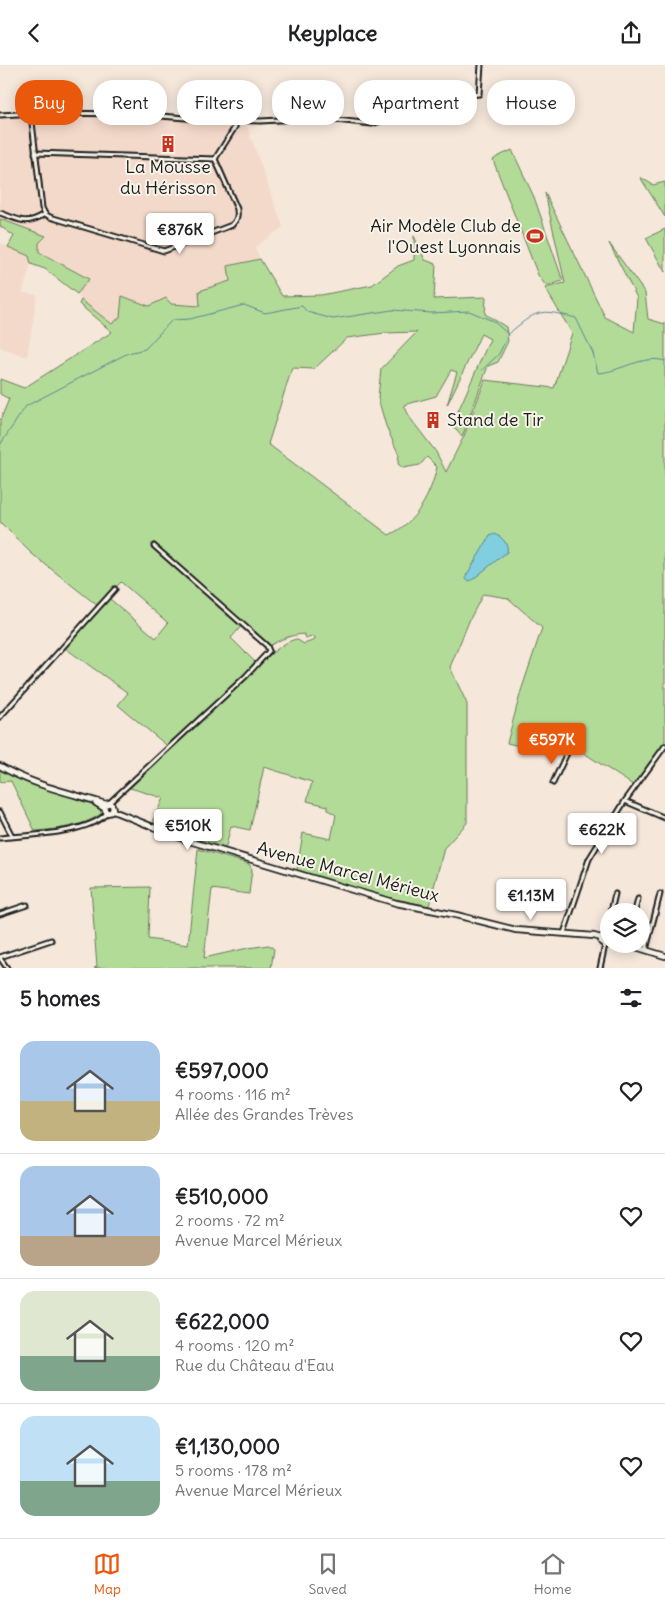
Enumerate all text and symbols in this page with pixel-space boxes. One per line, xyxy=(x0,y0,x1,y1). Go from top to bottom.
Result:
icon: back xyxy=(20,19,48,47)
text: Keyplace xyxy=(288,19,377,47)
icon: share xyxy=(617,19,645,47)
chip: Buy xyxy=(15,80,83,125)
chip: Rent xyxy=(93,80,167,125)
chip: Filters xyxy=(177,80,262,125)
chip: New xyxy=(272,80,344,125)
chip: Apartment xyxy=(354,80,477,125)
chip: House xyxy=(487,80,575,125)
building icon: La Mousse du Hérisson xyxy=(158,134,178,154)
place label: La Mousse du Hérisson xyxy=(120,155,216,199)
pin: €876K xyxy=(145,213,215,255)
place label: Air Modèle Club de l'Ouest Lyonnais xyxy=(370,214,521,258)
text: €876K xyxy=(157,219,203,239)
sports icon: Air Modèle Club de l'Ouest Lyonnais xyxy=(525,226,545,246)
place label: Stand de Tir xyxy=(447,408,544,431)
building icon: Stand de Tir xyxy=(423,410,443,430)
pin: €597K xyxy=(517,723,587,765)
text: €597K xyxy=(529,729,575,749)
pin: €510K xyxy=(153,809,223,851)
pin: €622K xyxy=(567,813,637,855)
text: €510K xyxy=(165,815,211,835)
text: €622K xyxy=(579,819,625,839)
street label: Avenue Marcel Mérieux xyxy=(254,836,442,907)
pin: €1.13M xyxy=(490,879,572,921)
text: €1.13M xyxy=(507,885,555,905)
map controls xyxy=(600,903,650,953)
button: layers xyxy=(600,903,650,953)
icon: filters xyxy=(617,984,645,1012)
text: 5 homes xyxy=(20,985,100,1012)
text: €597,000 xyxy=(175,1057,269,1084)
icon: home xyxy=(60,1061,120,1121)
icon: heart xyxy=(617,1077,645,1105)
text: 4 rooms · 116 m² xyxy=(175,1084,291,1104)
text: Allée des Grandes Trèves xyxy=(175,1104,354,1124)
text: €510,000 xyxy=(175,1183,269,1210)
icon: home xyxy=(60,1186,120,1246)
icon: heart xyxy=(617,1202,645,1230)
text: 2 rooms · 72 m² xyxy=(175,1210,285,1230)
text: Avenue Marcel Mérieux xyxy=(175,1230,342,1250)
text: €622,000 xyxy=(175,1308,270,1335)
icon: home xyxy=(60,1311,120,1371)
icon: heart xyxy=(617,1327,645,1355)
text: 4 rooms · 120 m² xyxy=(175,1335,294,1355)
text: Rue du Château d'Eau xyxy=(175,1355,334,1375)
text: €1,130,000 xyxy=(175,1433,280,1460)
icon: home xyxy=(60,1436,120,1496)
icon: heart xyxy=(617,1452,645,1480)
text: 5 rooms · 178 m² xyxy=(175,1460,292,1480)
text: Avenue Marcel Mérieux xyxy=(175,1480,342,1500)
tab: Map xyxy=(93,1550,121,1598)
tab: Saved xyxy=(308,1550,347,1598)
tab: Home xyxy=(534,1550,571,1598)

